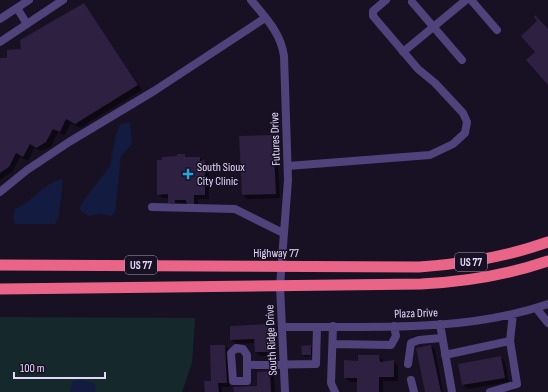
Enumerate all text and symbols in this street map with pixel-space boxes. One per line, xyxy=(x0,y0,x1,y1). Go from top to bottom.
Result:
street label: Futures Drive xyxy=(267,112,284,166)
place label: South Sioux City Clinic xyxy=(197,160,245,189)
marker: South Sioux City Clinic xyxy=(182,168,194,180)
street label: Highway 77 xyxy=(253,246,299,261)
road number: US 77 xyxy=(455,253,487,271)
road number: US 77 xyxy=(125,256,157,274)
street label: South Ridge Drive xyxy=(262,304,281,376)
street label: Plaza Drive xyxy=(394,305,438,322)
scale bar xyxy=(14,354,105,380)
text: 100 m xyxy=(20,361,45,376)

